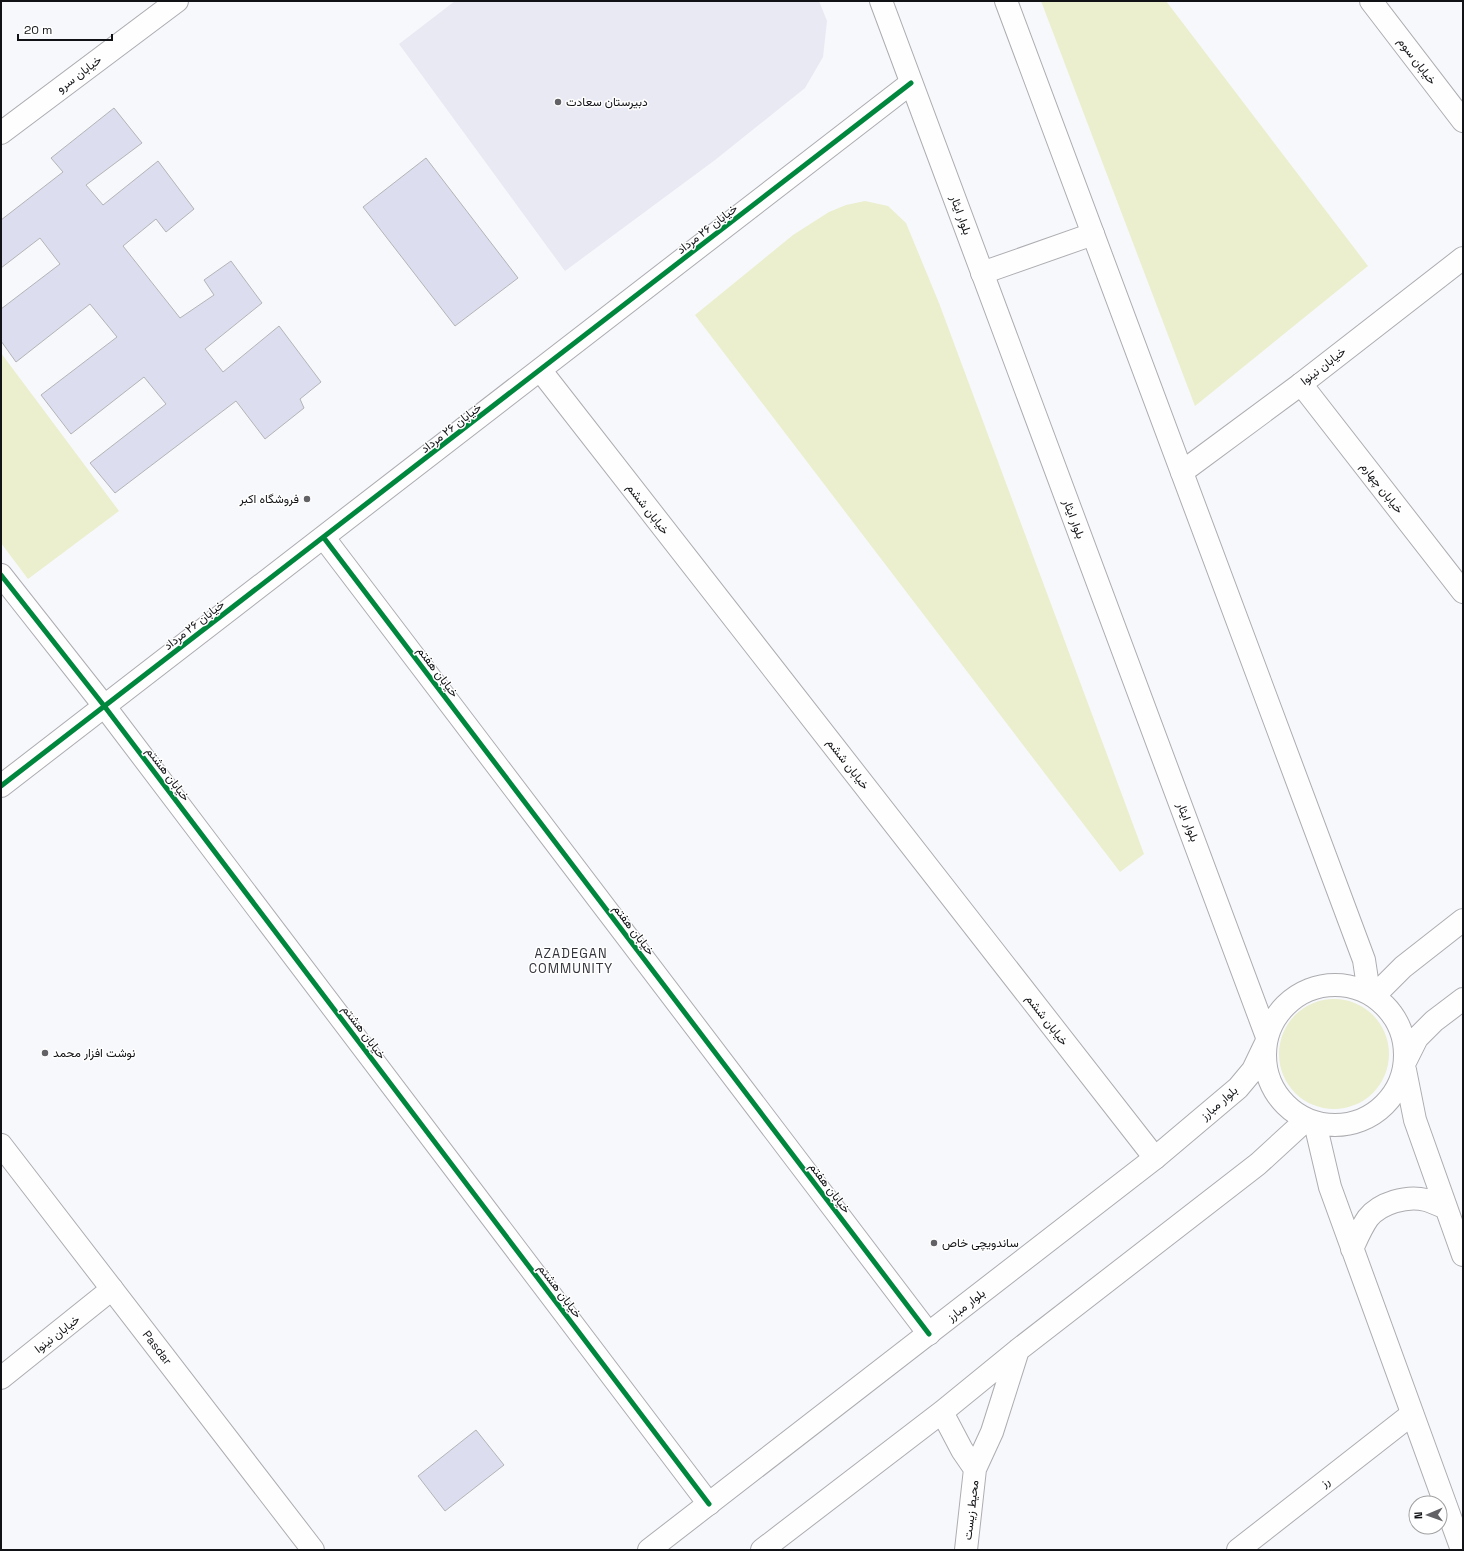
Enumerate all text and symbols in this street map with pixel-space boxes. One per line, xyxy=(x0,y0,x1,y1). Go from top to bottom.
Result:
scale bar xyxy=(18,16,112,42)
text: 20 m xyxy=(24,22,52,38)
street label: خیابان سوم xyxy=(1394,34,1440,88)
street label: خیابان سرو xyxy=(53,52,105,96)
place label: دبیرستان سعادت xyxy=(566,94,648,110)
marker: دبیرستان سعادت xyxy=(553,97,563,107)
street label: بلوار ایثار xyxy=(946,192,976,237)
street label: خیابان ۲۶ مرداد xyxy=(673,200,741,258)
street label: خیابان نینوا xyxy=(1297,343,1349,389)
street label: خیابان ۲۶ مرداد xyxy=(417,399,485,457)
street label: خیابان چهارم xyxy=(1357,459,1407,517)
street label: خیابان ششم xyxy=(623,480,673,538)
place label: فروشگاه اکبر xyxy=(238,491,299,507)
marker: فروشگاه اکبر xyxy=(302,494,312,504)
street label: بلوار ایثار xyxy=(1059,496,1089,541)
street label: خیابان ۲۶ مرداد xyxy=(160,596,228,654)
street label: خیابان هفتم xyxy=(414,643,462,701)
street label: خیابان ششم xyxy=(823,735,873,793)
street label: خیابان هشتم xyxy=(142,744,194,804)
street label: بلوار ایثار xyxy=(1173,799,1203,844)
street label: خیابان هفتم xyxy=(610,901,658,959)
district label: AZADEGAN COMMUNITY xyxy=(529,945,613,977)
street label: خیابان ششم xyxy=(1022,991,1072,1049)
street label: خیابان هشتم xyxy=(338,1002,390,1062)
place label: نوشت افزار محمد xyxy=(53,1045,135,1061)
marker: نوشت افزار محمد xyxy=(40,1048,50,1058)
street label: بلوار مبارز xyxy=(1196,1082,1241,1124)
street label: خیابان هفتم xyxy=(806,1159,854,1217)
place label: ساندویچی خاص xyxy=(942,1235,1019,1251)
marker: ساندویچی خاص xyxy=(929,1238,939,1248)
street label: خیابان هشتم xyxy=(534,1261,586,1321)
street label: بلوار مبارز xyxy=(943,1285,988,1326)
street label: خیابان نینوا xyxy=(31,1311,83,1357)
street label: Pasdar xyxy=(139,1327,176,1369)
street label: رز xyxy=(1316,1473,1333,1491)
street label: محیط زیست xyxy=(959,1479,983,1541)
north arrow xyxy=(1408,1495,1448,1535)
text: N xyxy=(1411,1511,1425,1519)

